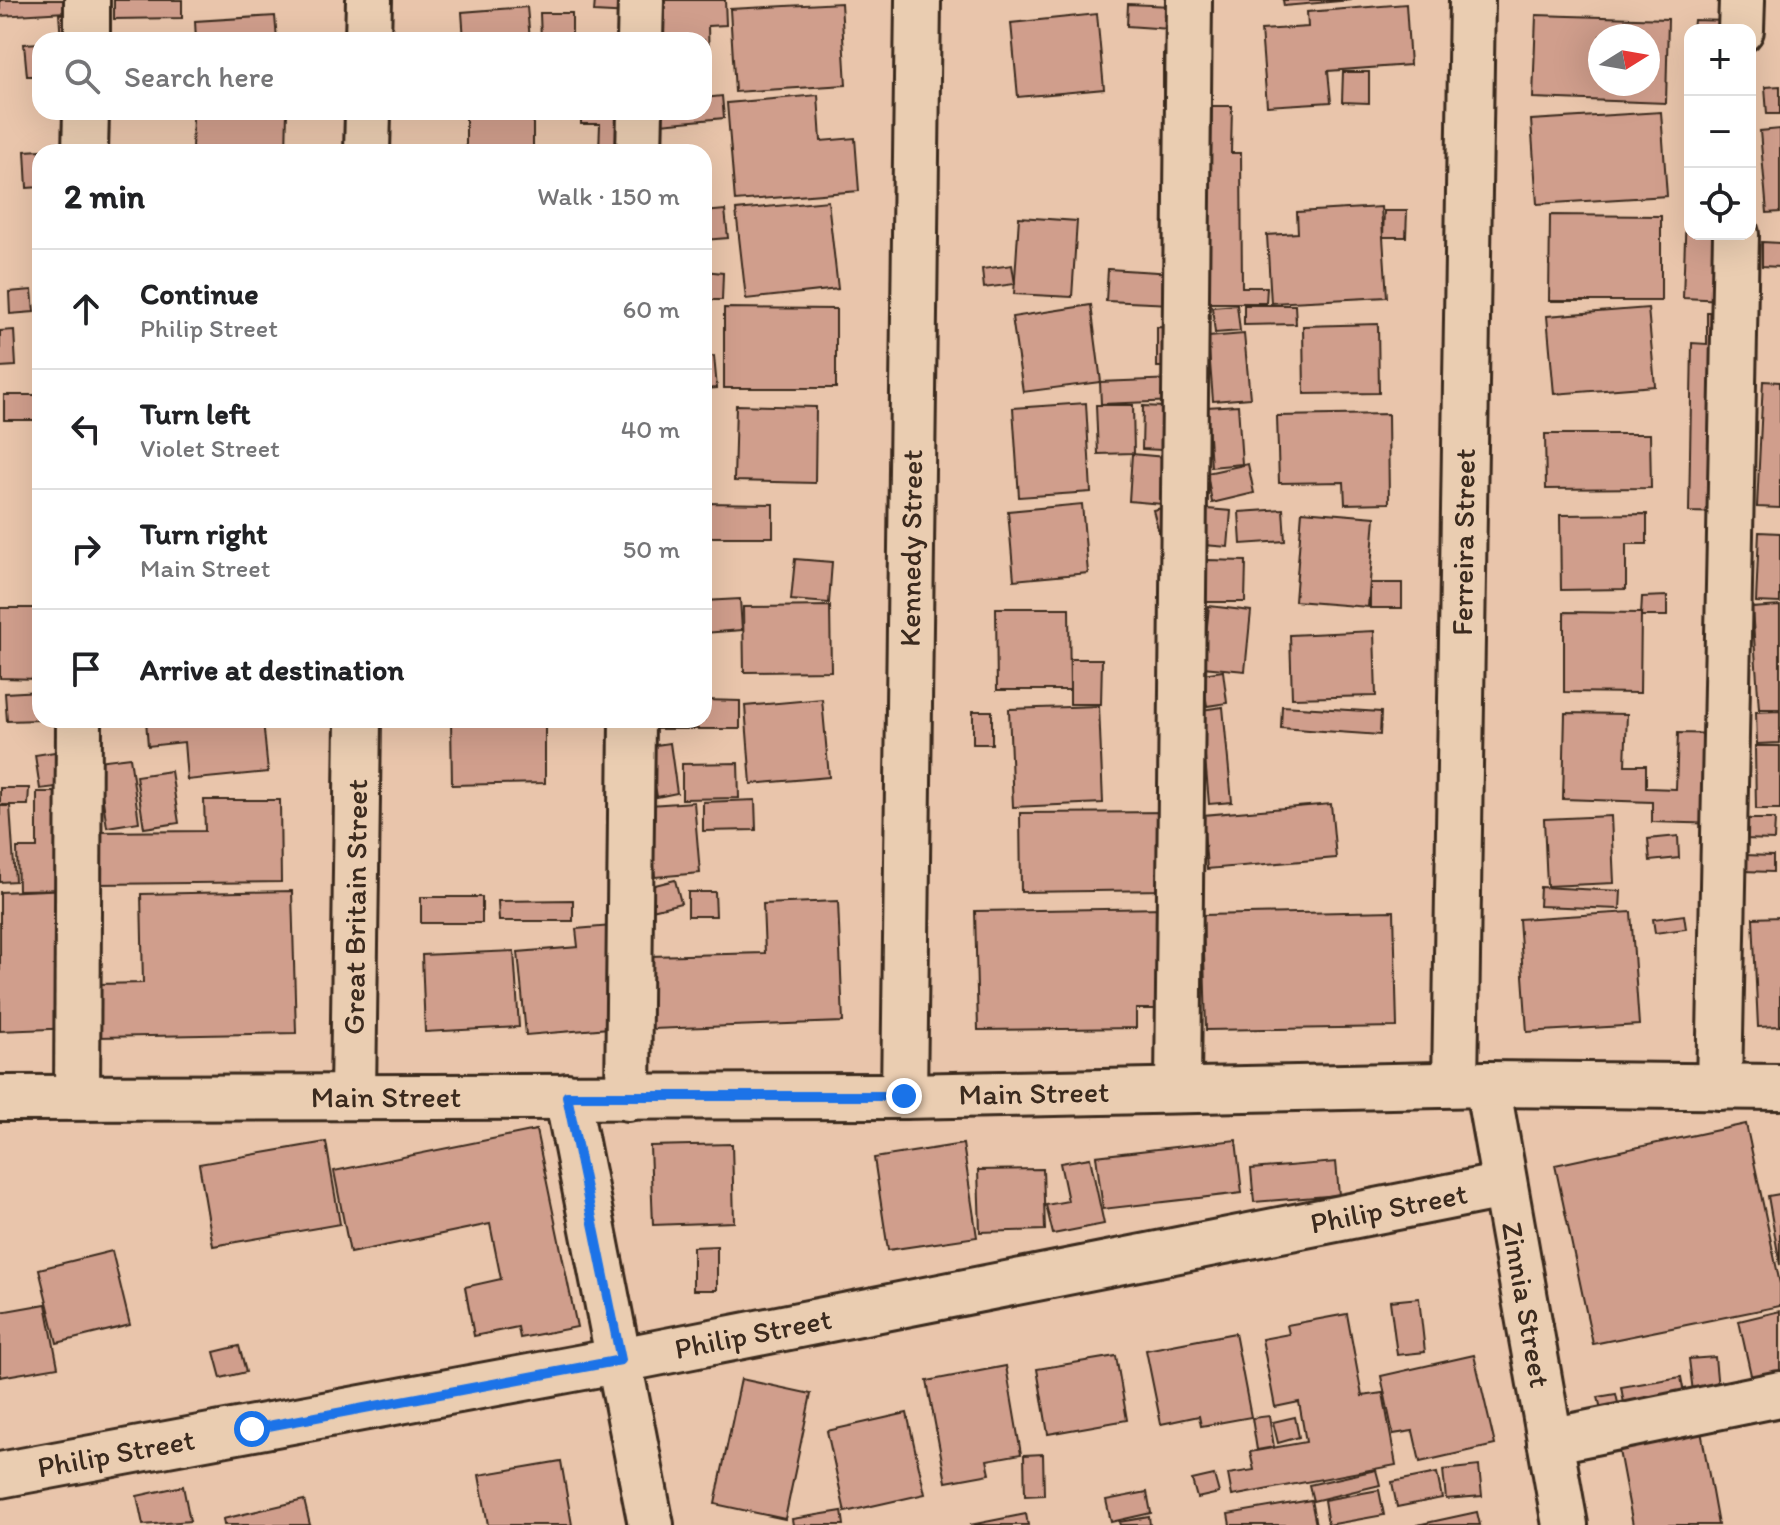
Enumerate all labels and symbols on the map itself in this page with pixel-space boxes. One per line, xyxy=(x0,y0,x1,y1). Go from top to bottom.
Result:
north arrow xyxy=(1588,24,1660,96)
street label: Ferreira Street xyxy=(1443,448,1483,636)
street label: Kennedy Street xyxy=(891,449,930,647)
street label: Great Britain Street xyxy=(335,779,375,1035)
street label: Main Street xyxy=(958,1073,1110,1113)
street label: Main Street xyxy=(311,1078,461,1115)
route end xyxy=(886,1078,922,1114)
street label: Philip Street xyxy=(1307,1175,1470,1242)
street label: Zinnia Street xyxy=(1494,1219,1559,1390)
street label: Philip Street xyxy=(671,1300,835,1367)
route start xyxy=(234,1411,270,1447)
street label: Philip Street xyxy=(34,1420,198,1486)

